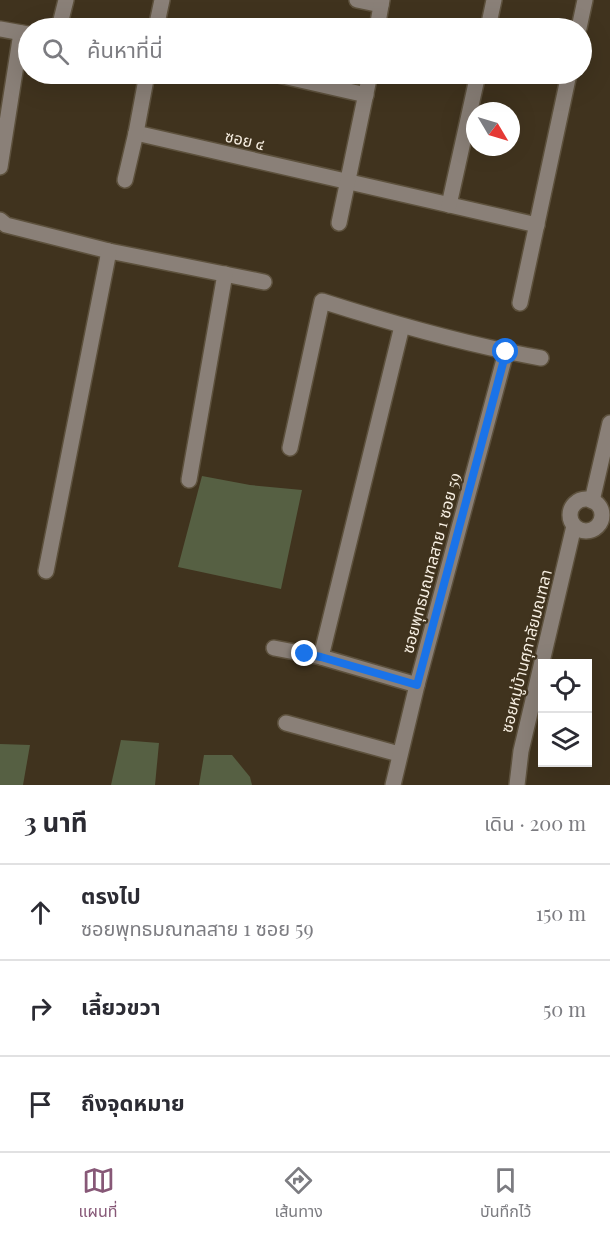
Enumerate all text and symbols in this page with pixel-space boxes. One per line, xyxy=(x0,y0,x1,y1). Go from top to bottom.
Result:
search box xyxy=(18,18,592,84)
text: ค้นหาที่นี่ xyxy=(87,34,163,64)
icon: search xyxy=(39,35,72,68)
north arrow xyxy=(466,102,520,156)
street label: ซอย ๔ xyxy=(223,125,267,154)
route start xyxy=(492,338,518,364)
street label: ซอยพุทธมณฑลสาย 1 ซอย 59 xyxy=(396,470,465,655)
street label: ซอยหมู่บ้านศุภาลัยมณฑลา xyxy=(495,567,556,735)
route end xyxy=(291,640,317,666)
map controls xyxy=(538,659,592,767)
button: locate xyxy=(538,659,592,713)
button: layers xyxy=(538,713,592,767)
text: 3 นาที xyxy=(24,804,87,839)
text: เดิน · 200 m xyxy=(484,809,586,836)
text: ตรงไป xyxy=(81,880,141,910)
icon: ahead xyxy=(24,896,57,929)
text: 150 m xyxy=(536,899,586,926)
text: ซอยพุทธมณฑลสาย 1 ซอย 59 xyxy=(81,914,314,941)
text: เลี้ยวขวา xyxy=(81,991,161,1021)
icon: right xyxy=(24,992,57,1025)
text: 50 m xyxy=(543,995,586,1022)
text: ถึงจุดหมาย xyxy=(81,1087,185,1117)
icon: arrive xyxy=(24,1088,57,1121)
tab: แผนที่ xyxy=(79,1164,118,1224)
tab: เส้นทาง xyxy=(275,1164,323,1224)
tab: บันทึกไว้ xyxy=(480,1164,531,1224)

